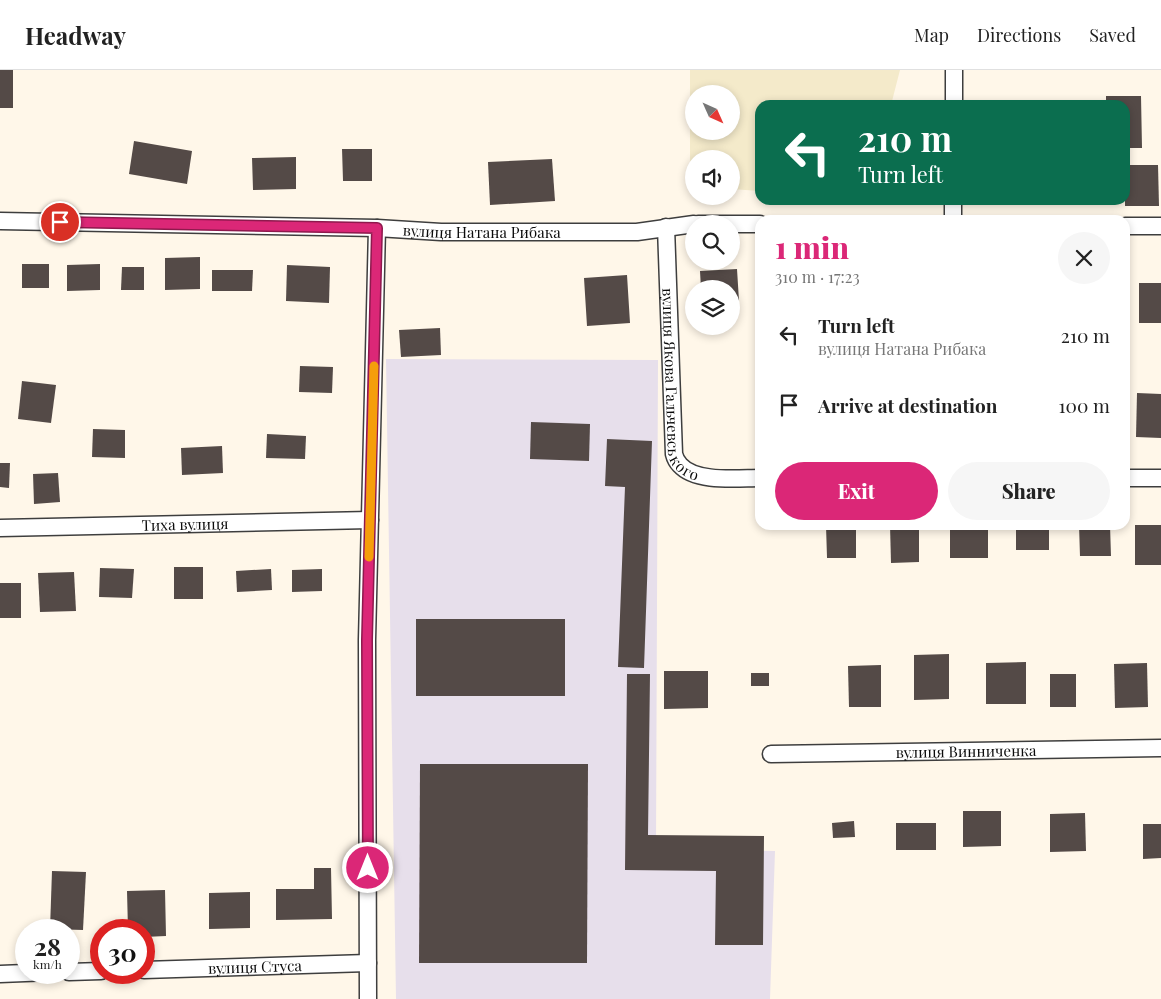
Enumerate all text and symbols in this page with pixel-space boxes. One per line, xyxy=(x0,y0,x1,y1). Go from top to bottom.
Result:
text: Headway xyxy=(25,19,126,51)
text: Map xyxy=(914,23,949,47)
text: Directions xyxy=(977,23,1061,47)
text: Saved xyxy=(1089,23,1136,47)
north arrow xyxy=(685,85,740,140)
map controls xyxy=(685,85,740,335)
text: 210 m xyxy=(858,114,952,161)
icon: left xyxy=(775,120,840,185)
button: sound xyxy=(685,150,740,205)
text: Turn left xyxy=(858,159,943,189)
pin xyxy=(39,201,81,243)
icon: arrive xyxy=(46,208,74,236)
button: search xyxy=(685,215,740,270)
street label: вулиця Натана Рибака xyxy=(402,220,561,242)
text: 1 min xyxy=(775,227,849,267)
button: close xyxy=(1058,232,1110,284)
text: 310 m · 17:23 xyxy=(775,266,860,287)
button: layers xyxy=(685,280,740,335)
street label: вулиця Якова Гальчевського xyxy=(658,288,702,485)
text: Turn left xyxy=(818,312,895,338)
icon: left xyxy=(775,321,803,349)
text: 210 m xyxy=(1061,322,1110,348)
text: вулиця Натана Рибака xyxy=(818,338,986,359)
icon: arrive xyxy=(775,391,803,419)
text: Arrive at destination xyxy=(818,392,998,418)
text: 100 m xyxy=(1059,392,1110,418)
button: Exit xyxy=(775,462,938,520)
button: Share xyxy=(948,462,1110,520)
street label: Тиха вулиця xyxy=(141,513,229,535)
street label: вулиця Винниченка xyxy=(895,740,1037,762)
position arrow xyxy=(341,841,393,893)
speed limit sign: 30 xyxy=(90,919,155,984)
text: 28 xyxy=(34,929,61,962)
street label: вулиця Стуса xyxy=(208,955,303,978)
text: km/h xyxy=(33,956,62,972)

